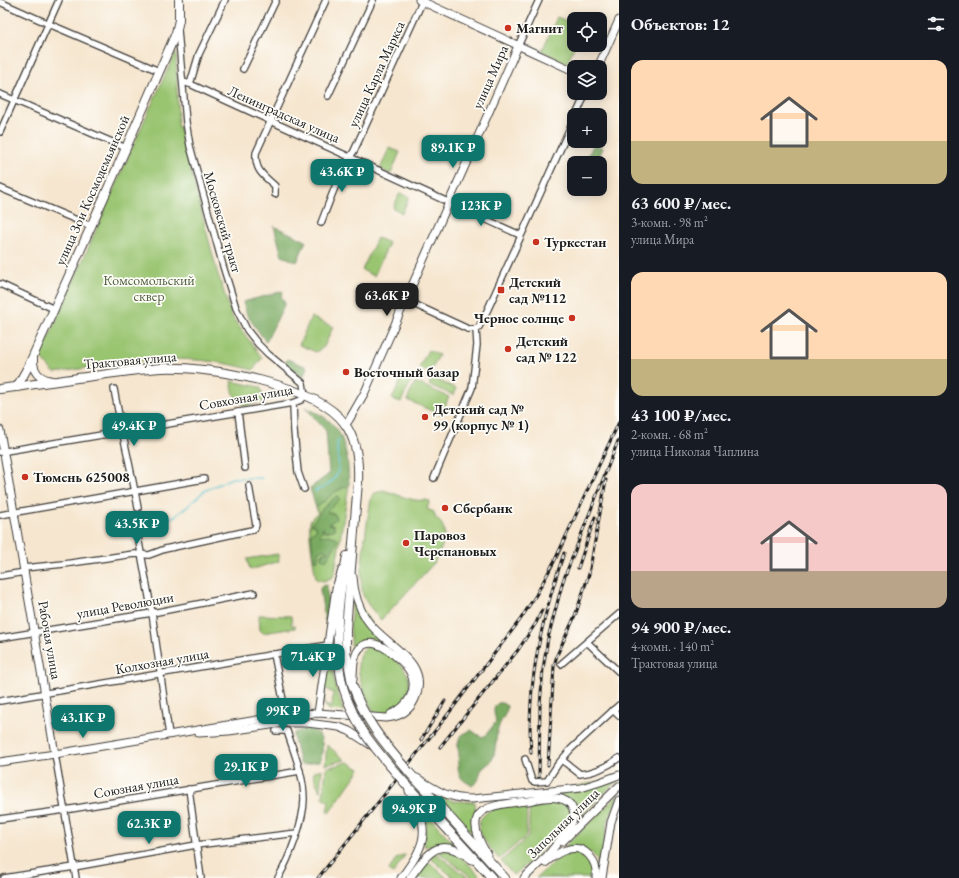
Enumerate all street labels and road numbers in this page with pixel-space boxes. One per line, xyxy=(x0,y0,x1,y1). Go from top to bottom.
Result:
street label: улица Карла Маркса xyxy=(344,18,409,130)
street label: улица Мира xyxy=(468,42,512,112)
street label: Ленинградская улица xyxy=(225,81,343,147)
street label: улица Зои Космодемьянской xyxy=(51,111,134,268)
street label: Московский тракт xyxy=(200,169,246,275)
street label: Трактовая улица xyxy=(83,347,178,373)
street label: Совхозная улица xyxy=(198,380,295,414)
street label: улица Революции xyxy=(75,587,176,622)
street label: Рабочая улица xyxy=(34,599,66,681)
street label: Колхозная улица xyxy=(114,644,211,678)
street label: Союзная улица xyxy=(92,770,180,802)
street label: Запольная улица xyxy=(523,784,603,862)

